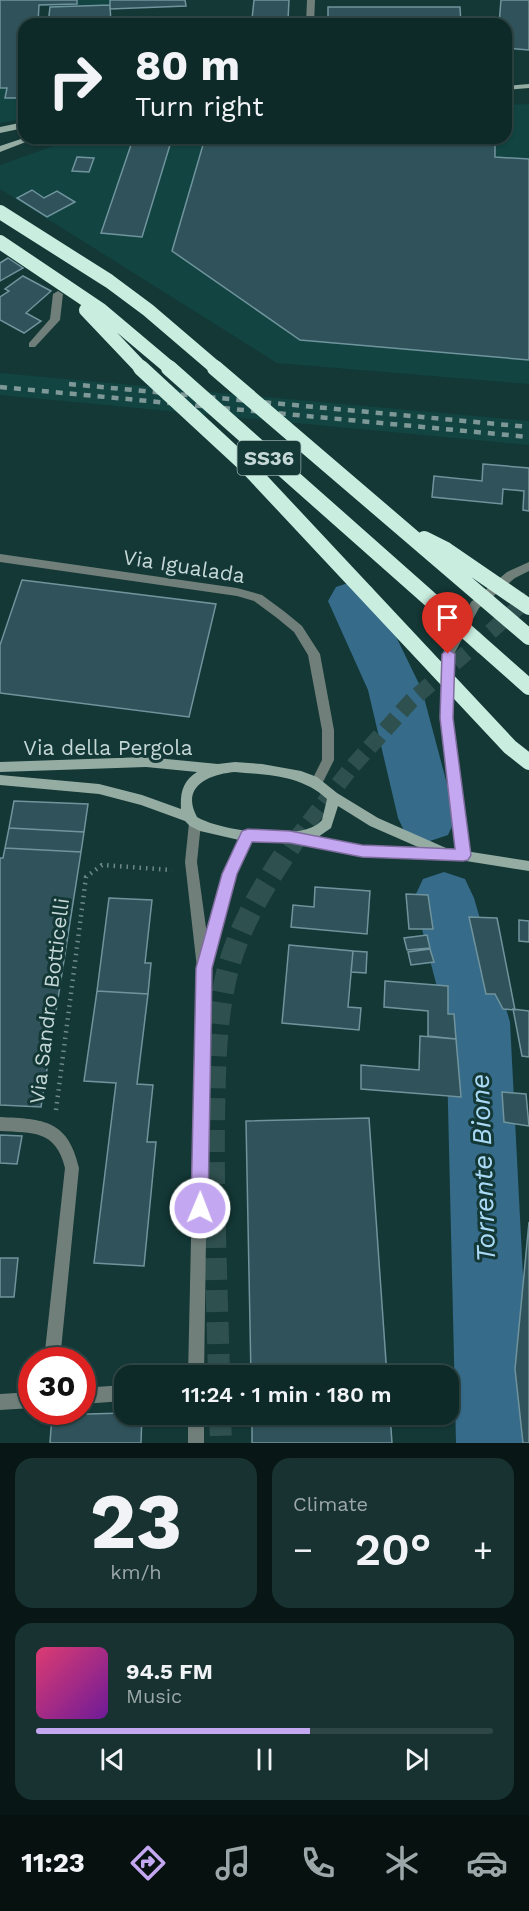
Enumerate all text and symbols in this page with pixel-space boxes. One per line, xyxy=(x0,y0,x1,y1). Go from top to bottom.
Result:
text: 80 m xyxy=(135,41,240,90)
icon: right xyxy=(36,42,114,120)
text: Turn right xyxy=(135,91,264,123)
road number: SS36 xyxy=(238,441,300,475)
street label: Via Igualada xyxy=(121,544,247,588)
pin xyxy=(422,592,473,654)
icon: arrive xyxy=(431,601,464,634)
street label: Via della Pergola xyxy=(23,735,193,760)
street label: Via Sandro Botticelli xyxy=(24,897,74,1105)
water label: Torrente Bione xyxy=(464,1073,502,1263)
position arrow xyxy=(168,1176,232,1240)
speed limit sign: 30 xyxy=(18,1347,96,1425)
text: 11:24 · 1 min · 180 m xyxy=(182,1382,391,1407)
text: 23 xyxy=(90,1475,182,1567)
text: Climate xyxy=(293,1492,368,1516)
text: 20° xyxy=(355,1523,431,1576)
text: − xyxy=(293,1530,313,1569)
text: + xyxy=(473,1530,493,1569)
text: km/h xyxy=(110,1560,162,1584)
text: 94.5 FM xyxy=(126,1659,213,1684)
text: Music xyxy=(126,1684,182,1708)
icon: previous xyxy=(96,1743,129,1776)
icon: pause xyxy=(248,1743,281,1776)
icon: next xyxy=(400,1743,433,1776)
icon: directions xyxy=(127,1842,169,1884)
icon: music xyxy=(212,1842,254,1884)
icon: phone xyxy=(297,1842,339,1884)
icon: climate xyxy=(381,1842,423,1884)
icon: car xyxy=(466,1842,508,1884)
text: 11:23 xyxy=(21,1847,85,1879)

